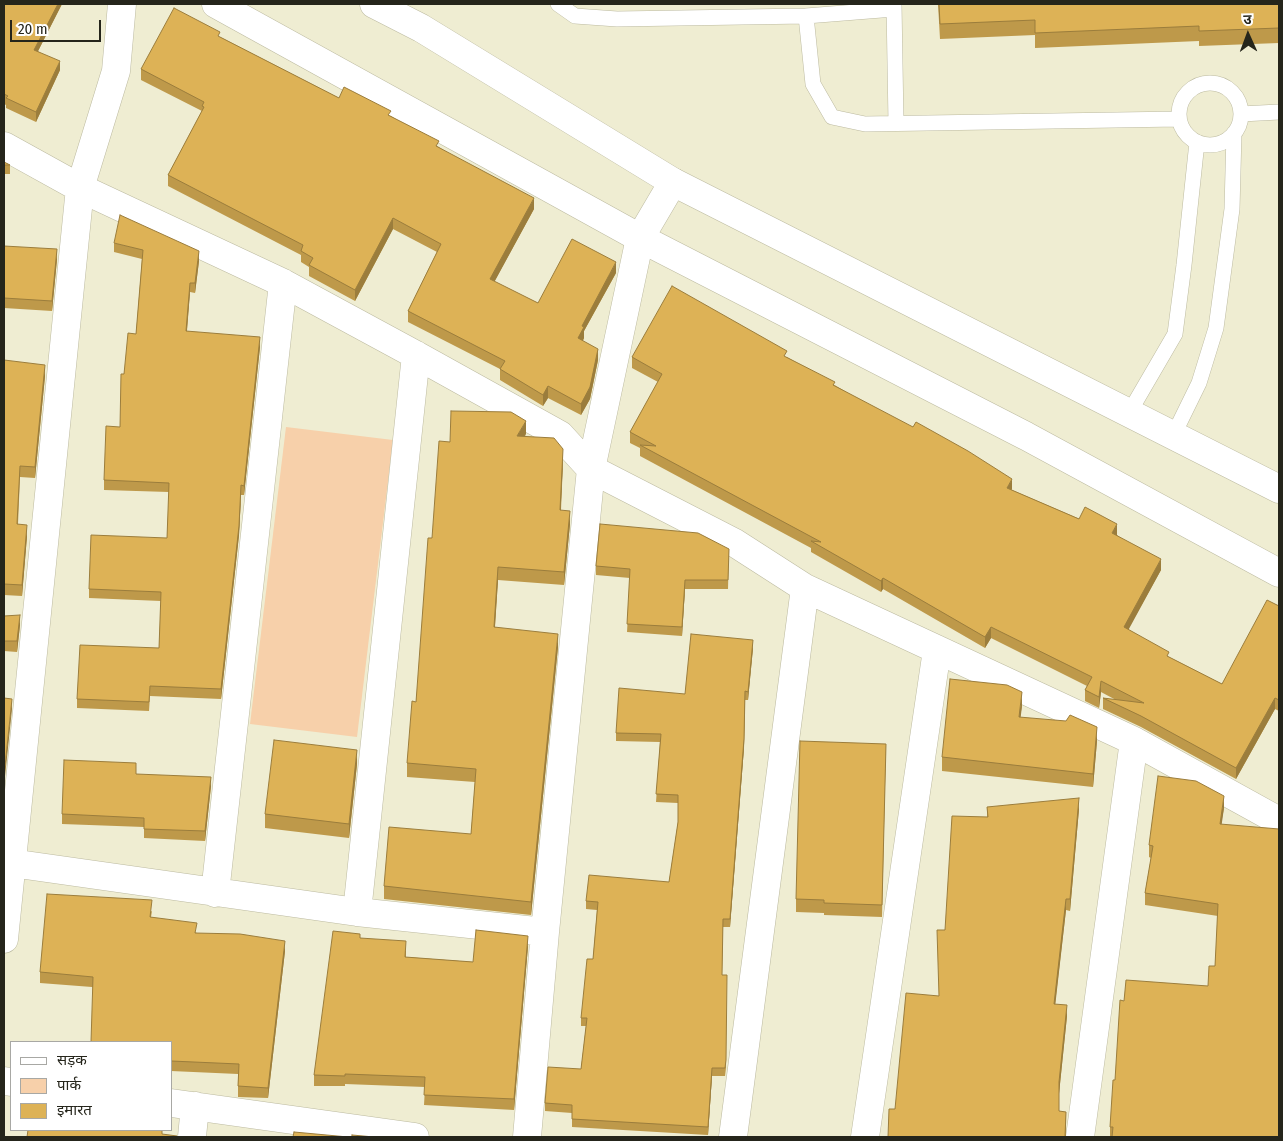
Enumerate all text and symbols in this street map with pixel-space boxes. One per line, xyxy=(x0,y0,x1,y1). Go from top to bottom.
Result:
scale bar xyxy=(12,10,104,42)
north arrow xyxy=(1223,10,1273,60)
text: उ xyxy=(1243,11,1252,28)
text: 20 m xyxy=(18,20,48,38)
legend xyxy=(10,1041,172,1131)
text: सड़क xyxy=(57,1051,87,1069)
text: पार्क xyxy=(57,1076,81,1094)
text: इमारत xyxy=(57,1101,92,1119)

